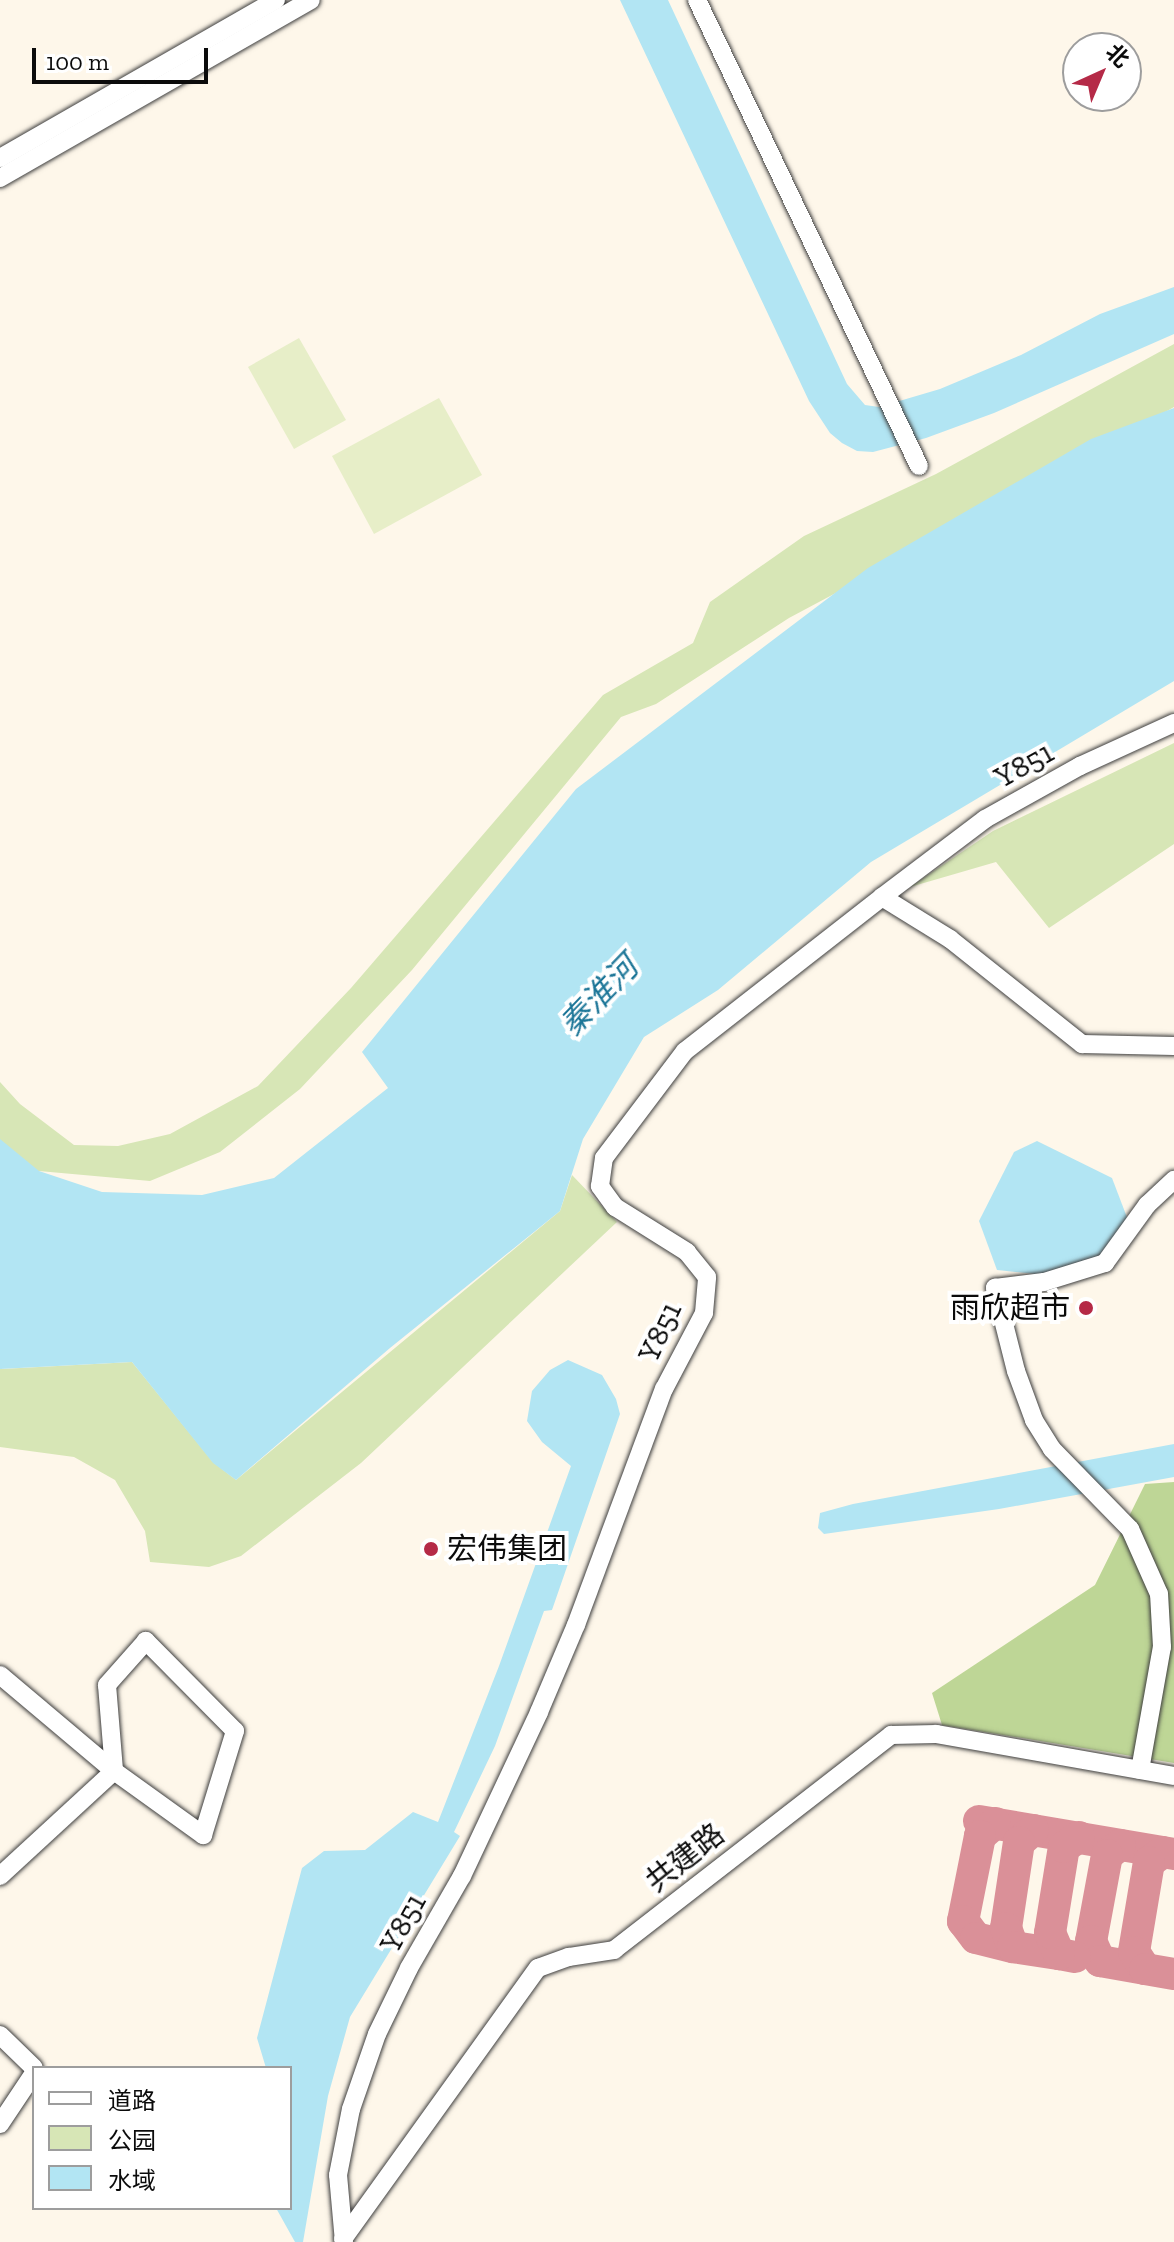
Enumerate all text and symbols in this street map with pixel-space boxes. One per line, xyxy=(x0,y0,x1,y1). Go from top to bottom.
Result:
scale bar xyxy=(36,32,212,82)
north arrow xyxy=(1062,32,1142,112)
text: 北 xyxy=(1100,38,1135,73)
text: 100 m xyxy=(46,47,109,76)
street label: Y851 xyxy=(988,734,1060,796)
water label: 秦淮河 xyxy=(552,948,646,1044)
place label: 雨欣超市 xyxy=(950,1290,1070,1326)
street label: Y851 xyxy=(631,1297,689,1367)
marker: 雨欣超市 xyxy=(1077,1299,1095,1317)
place label: 宏伟集团 xyxy=(447,1531,567,1567)
marker: 宏伟集团 xyxy=(422,1540,440,1558)
street label: 共建路 xyxy=(638,1816,732,1900)
street label: Y851 xyxy=(372,1887,434,1959)
legend xyxy=(32,2066,292,2210)
text: 道路 xyxy=(108,2086,156,2115)
text: 公园 xyxy=(108,2126,156,2155)
text: 水域 xyxy=(108,2166,156,2195)

